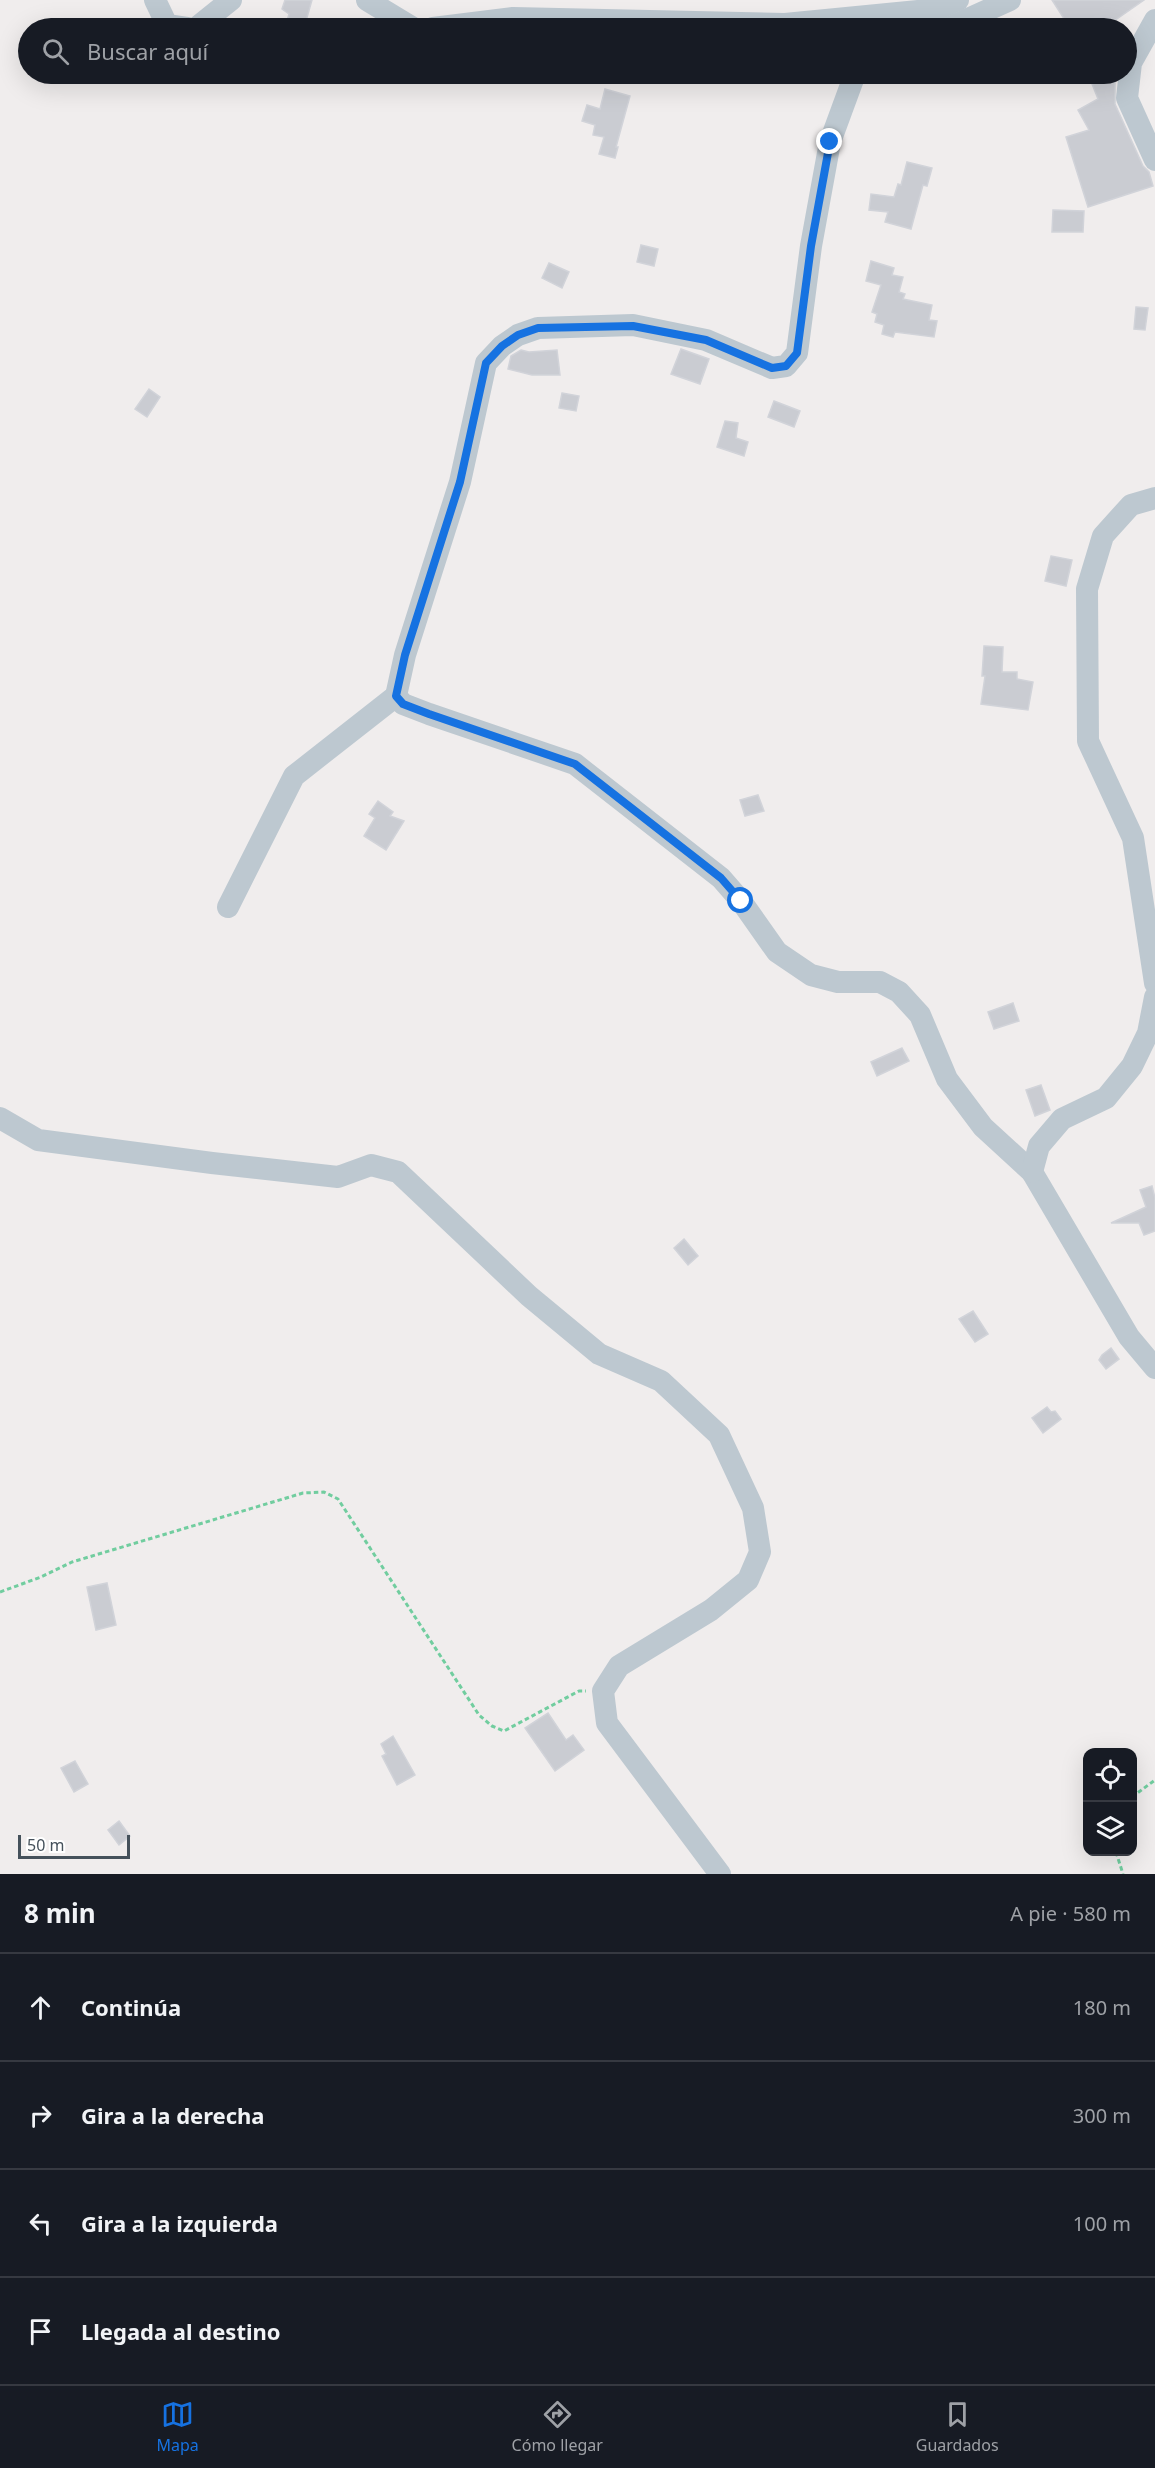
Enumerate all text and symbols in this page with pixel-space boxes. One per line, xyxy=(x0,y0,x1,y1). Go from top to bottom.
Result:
search box xyxy=(18,18,1137,84)
icon: search xyxy=(39,35,72,68)
text: Buscar aquí xyxy=(87,36,208,66)
route end xyxy=(816,128,842,154)
route start xyxy=(727,887,753,913)
map controls xyxy=(1083,1748,1137,1856)
button: locate xyxy=(1083,1748,1137,1802)
button: layers xyxy=(1083,1802,1137,1856)
scale bar xyxy=(18,1832,130,1860)
text: 50 m xyxy=(27,1834,64,1856)
text: 8 min xyxy=(24,1895,96,1931)
text: A pie · 580 m xyxy=(1010,1900,1131,1927)
icon: ahead xyxy=(24,1991,57,2024)
text: Continúa xyxy=(81,1992,181,2022)
text: 180 m xyxy=(1073,1994,1131,2021)
icon: right xyxy=(24,2099,57,2132)
text: Gira a la derecha xyxy=(81,2100,265,2130)
text: 300 m xyxy=(1073,2102,1131,2129)
icon: left xyxy=(24,2207,57,2240)
text: Gira a la izquierda xyxy=(81,2208,278,2238)
text: 100 m xyxy=(1073,2210,1131,2237)
icon: arrive xyxy=(24,2315,57,2348)
text: Llegada al destino xyxy=(81,2316,281,2346)
tab: Mapa xyxy=(156,2398,199,2456)
tab: Cómo llegar xyxy=(512,2398,603,2456)
tab: Guardados xyxy=(916,2398,999,2456)

